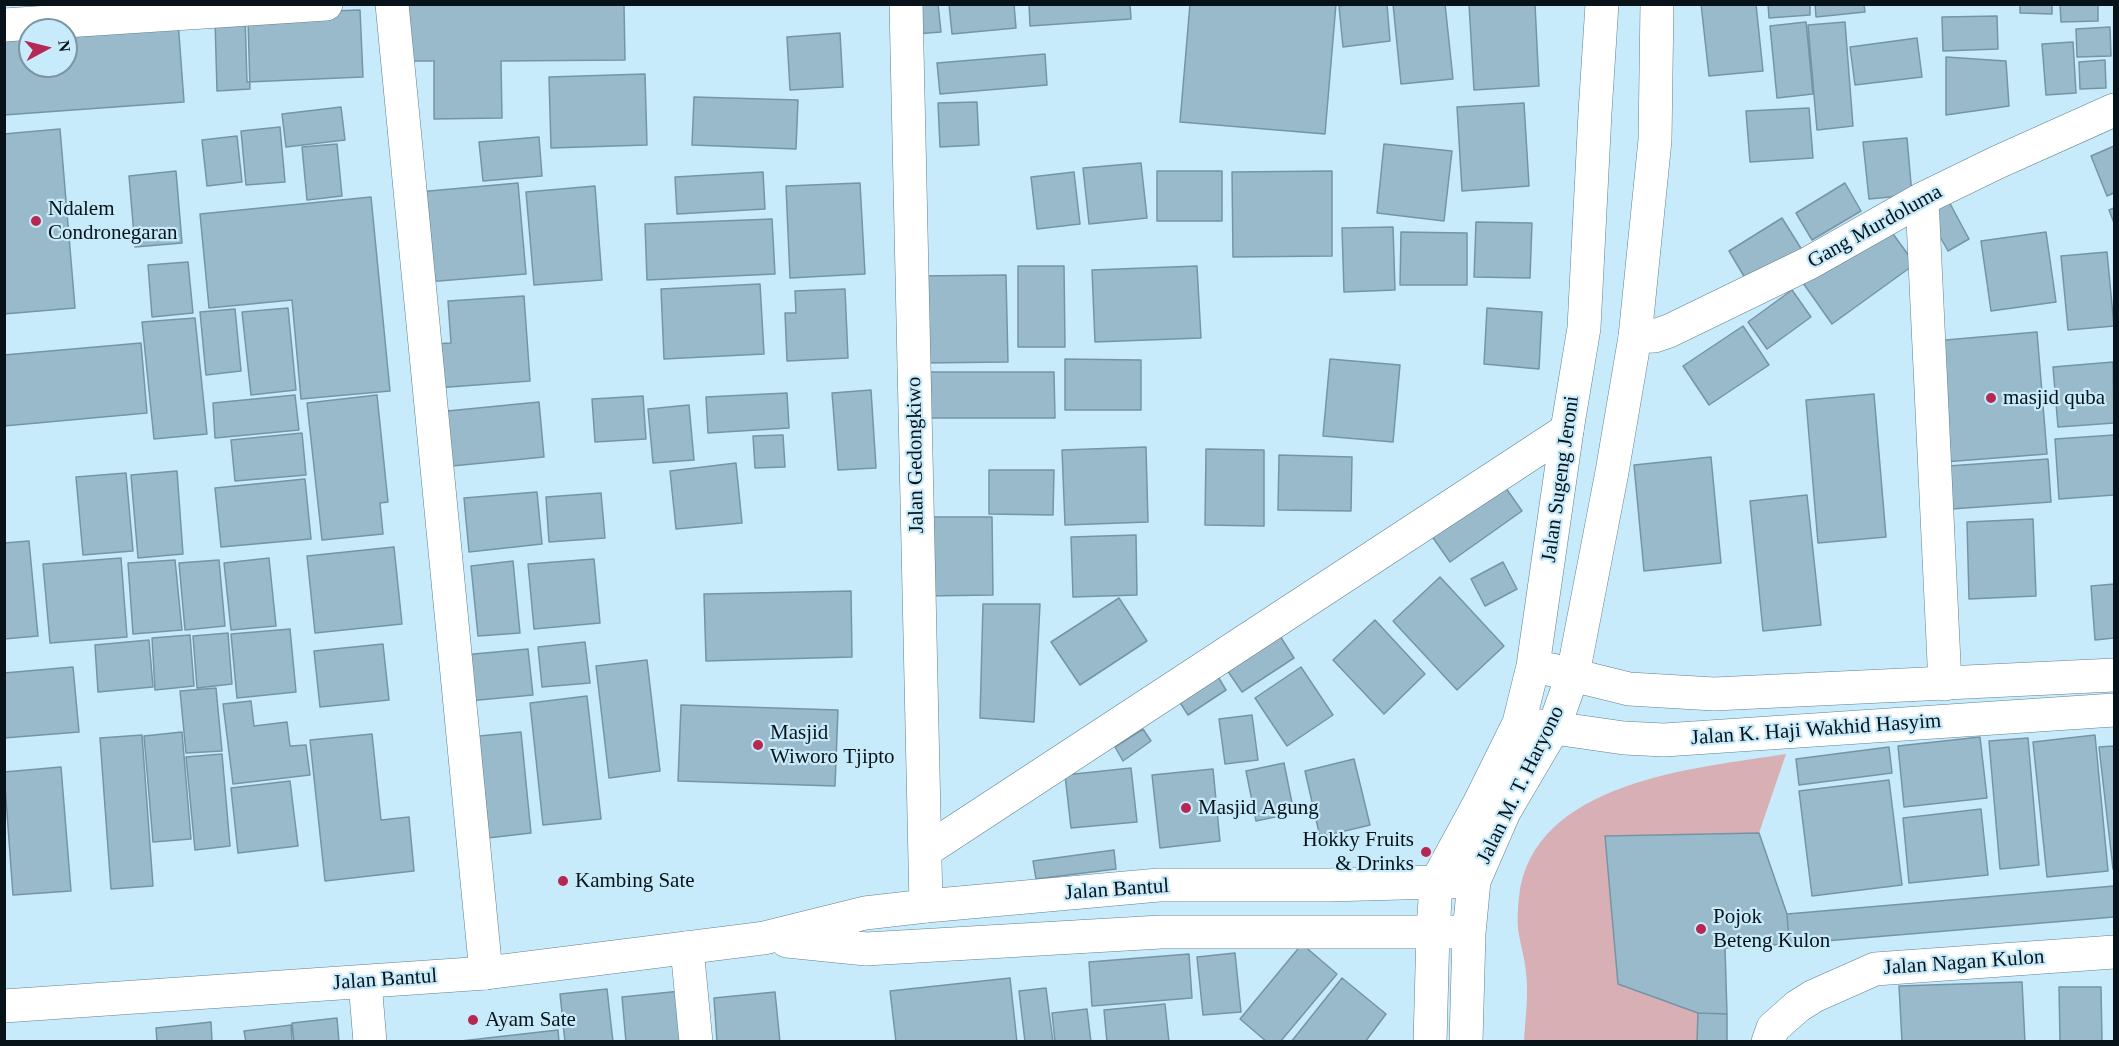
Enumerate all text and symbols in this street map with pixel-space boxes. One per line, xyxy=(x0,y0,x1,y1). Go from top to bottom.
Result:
north arrow xyxy=(18,18,78,78)
text: N xyxy=(55,39,74,53)
street label: Gang Murdoluma xyxy=(1803,180,1947,274)
place label: Ndalem Condronegaran xyxy=(48,196,177,246)
marker: Ndalem Condronegaran xyxy=(29,214,43,228)
street label: Jalan Gedongkiwo xyxy=(902,376,930,534)
place label: masjid quba xyxy=(2003,385,2105,411)
marker: masjid quba xyxy=(1984,391,1998,405)
street label: Jalan Sugeng Jeroni xyxy=(1537,394,1585,564)
street label: Jalan M. T. Haryono xyxy=(1472,702,1570,868)
street label: Jalan K. Haji Wakhid Hasyim xyxy=(1690,709,1942,751)
place label: Masjid Wiworo Tjipto xyxy=(770,720,895,770)
marker: Masjid Wiworo Tjipto xyxy=(751,738,765,752)
place label: Masjid Agung xyxy=(1198,795,1319,821)
marker: Masjid Agung xyxy=(1179,801,1193,815)
place label: Hokky Fruits & Drinks xyxy=(1303,827,1414,877)
marker: Hokky Fruits & Drinks xyxy=(1419,845,1433,859)
place label: Kambing Sate xyxy=(575,868,695,894)
marker: Kambing Sate xyxy=(556,874,570,888)
street label: Jalan Bantul xyxy=(1064,874,1170,906)
place label: Pojok Beteng Kulon xyxy=(1713,904,1830,954)
marker: Pojok Beteng Kulon xyxy=(1694,922,1708,936)
street label: Jalan Nagan Kulon xyxy=(1883,945,2045,981)
street label: Jalan Bantul xyxy=(332,964,438,996)
place label: Ayam Sate xyxy=(485,1007,576,1033)
marker: Ayam Sate xyxy=(466,1013,480,1027)

